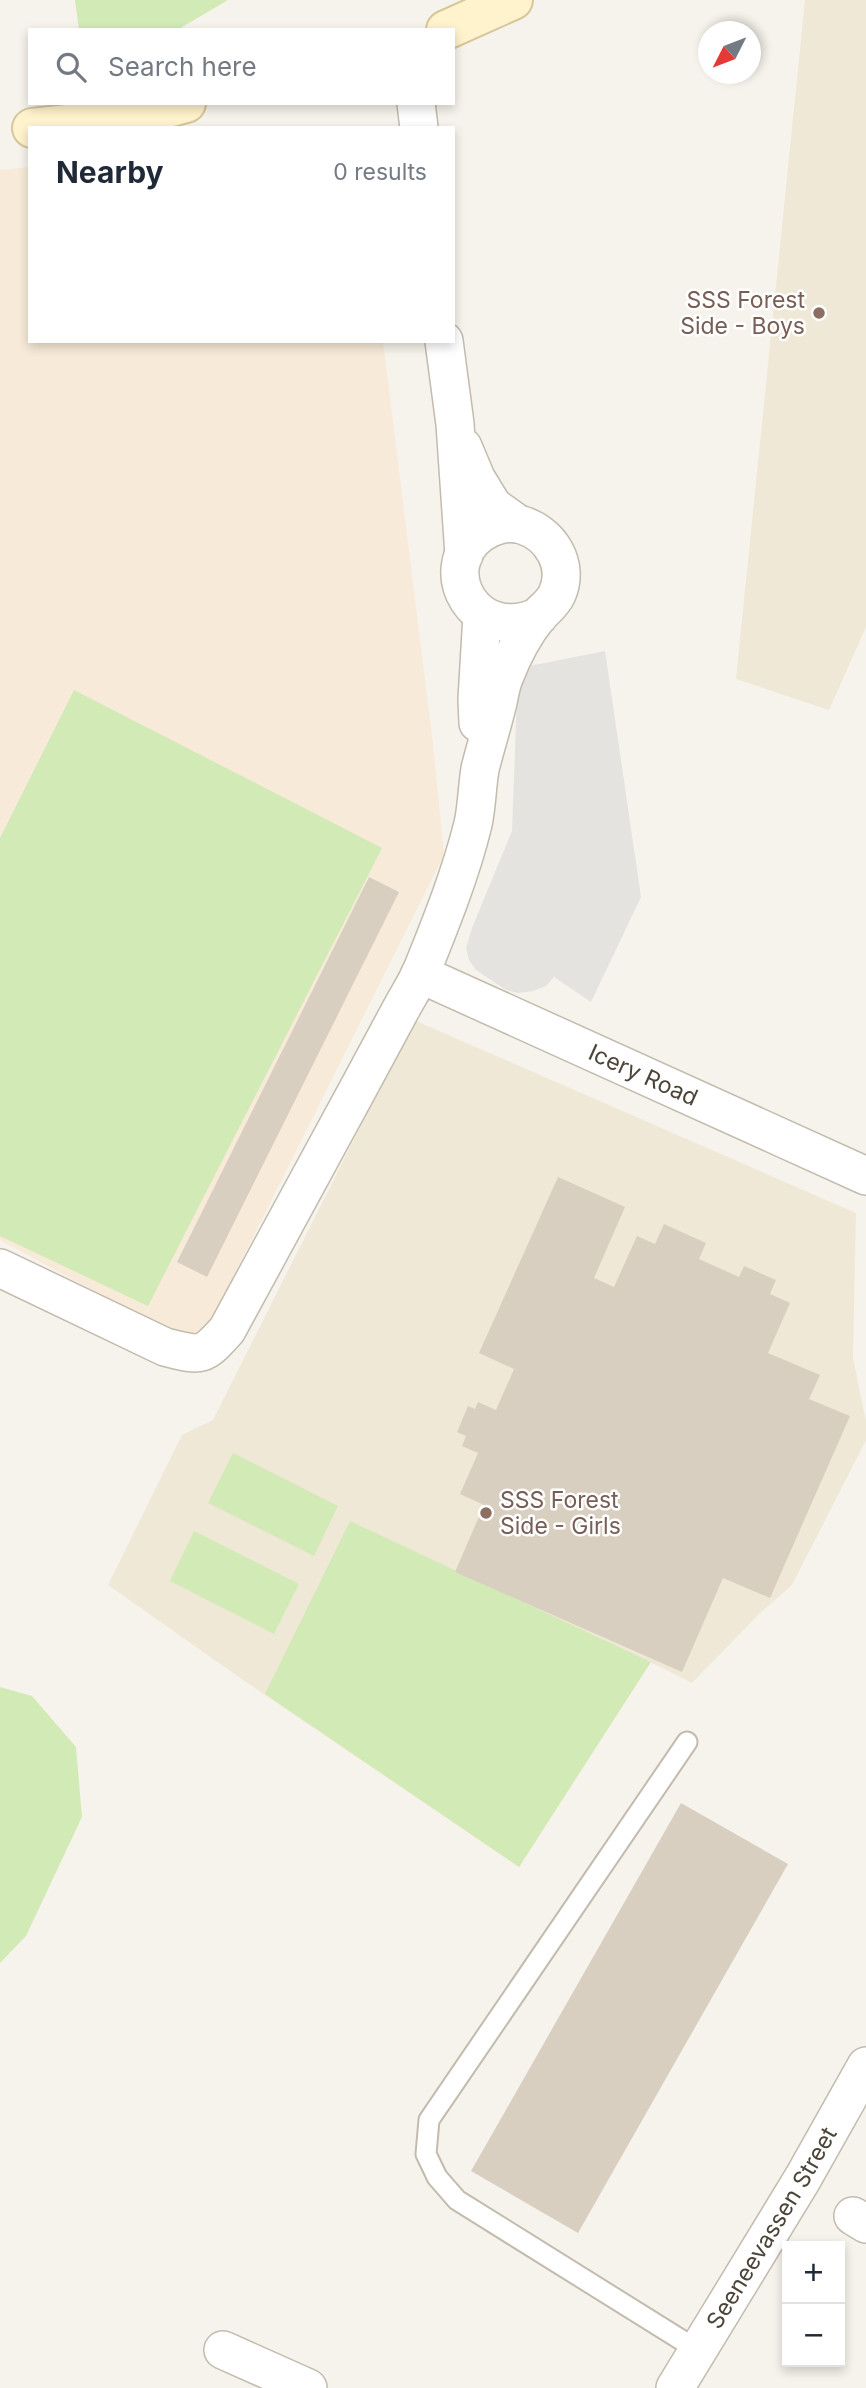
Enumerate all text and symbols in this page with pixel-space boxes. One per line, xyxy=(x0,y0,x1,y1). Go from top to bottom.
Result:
north arrow xyxy=(698,21,761,84)
search box xyxy=(28,28,455,105)
icon: search xyxy=(52,48,90,86)
text: Search here xyxy=(108,51,257,82)
text: Nearby xyxy=(56,154,164,190)
text: 0 results xyxy=(333,158,427,186)
place label: SSS Forest Side - Boys xyxy=(680,286,805,340)
marker: SSS Forest Side - Boys xyxy=(811,305,827,321)
street label: Icery Road xyxy=(584,1038,702,1112)
place label: SSS Forest Side - Girls xyxy=(500,1486,621,1540)
marker: SSS Forest Side - Girls xyxy=(478,1505,494,1521)
street label: Seeneevassen Street xyxy=(701,2122,843,2334)
map controls xyxy=(782,2241,845,2367)
button: + xyxy=(782,2241,845,2304)
button: − xyxy=(782,2304,845,2367)

